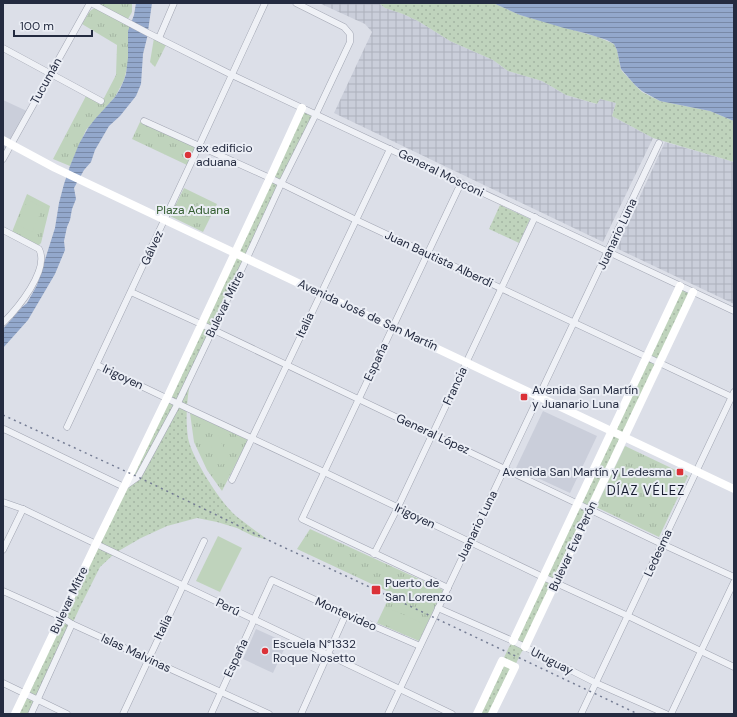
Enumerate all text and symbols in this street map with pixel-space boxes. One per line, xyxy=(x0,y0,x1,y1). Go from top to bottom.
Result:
scale bar xyxy=(14,12,92,38)
text: 100 m xyxy=(20,18,54,34)
street label: Tucumán xyxy=(27,55,65,107)
place label: ex edificio aduana xyxy=(196,140,253,170)
street label: General Mosconi xyxy=(396,145,487,201)
marker: ex edificio aduana xyxy=(183,150,193,160)
street label: Juanario Luna xyxy=(593,196,641,272)
park label: Plaza Aduana xyxy=(156,202,230,218)
street label: Juan Bautista Alberdi xyxy=(382,227,496,291)
street label: Gálvez xyxy=(137,228,167,268)
street label: Bulevar Mitre xyxy=(202,268,248,340)
street label: Avenida José de San Martín xyxy=(295,275,441,355)
street label: Italia xyxy=(292,310,318,340)
street label: España xyxy=(360,340,392,384)
street label: Irigoyen xyxy=(100,361,146,393)
street label: Francia xyxy=(439,364,471,408)
place label: Avenida San Martín y Juanario Luna xyxy=(532,382,638,412)
marker: Avenida San Martín y Juanario Luna xyxy=(519,392,529,402)
street label: General López xyxy=(394,410,472,458)
place label: Avenida San Martín y Ledesma xyxy=(502,464,672,480)
marker: Avenida San Martín y Ledesma xyxy=(675,467,685,477)
district label: DÍAZ VÉLEZ xyxy=(607,481,685,499)
street label: Juanario Luna xyxy=(453,488,501,564)
street label: Bulevar Eva Perón xyxy=(545,498,601,594)
street label: Irigoyen xyxy=(392,500,438,532)
street label: Ledesma xyxy=(640,527,676,579)
street label: Bulevar Mitre xyxy=(46,564,92,636)
place label: Puerto de San Lorenzo xyxy=(385,575,452,605)
marker: Puerto de San Lorenzo xyxy=(370,584,382,596)
street label: Montevideo xyxy=(313,593,379,635)
street label: Perú xyxy=(213,594,243,620)
street label: Italia xyxy=(150,612,176,642)
street label: Islas Malvinas xyxy=(99,630,173,676)
street label: España xyxy=(220,636,252,680)
place label: Escuela N°1332 Roque Nosetto xyxy=(273,636,356,666)
street label: Uruguay xyxy=(528,643,576,679)
marker: Escuela N°1332 Roque Nosetto xyxy=(260,646,270,656)

